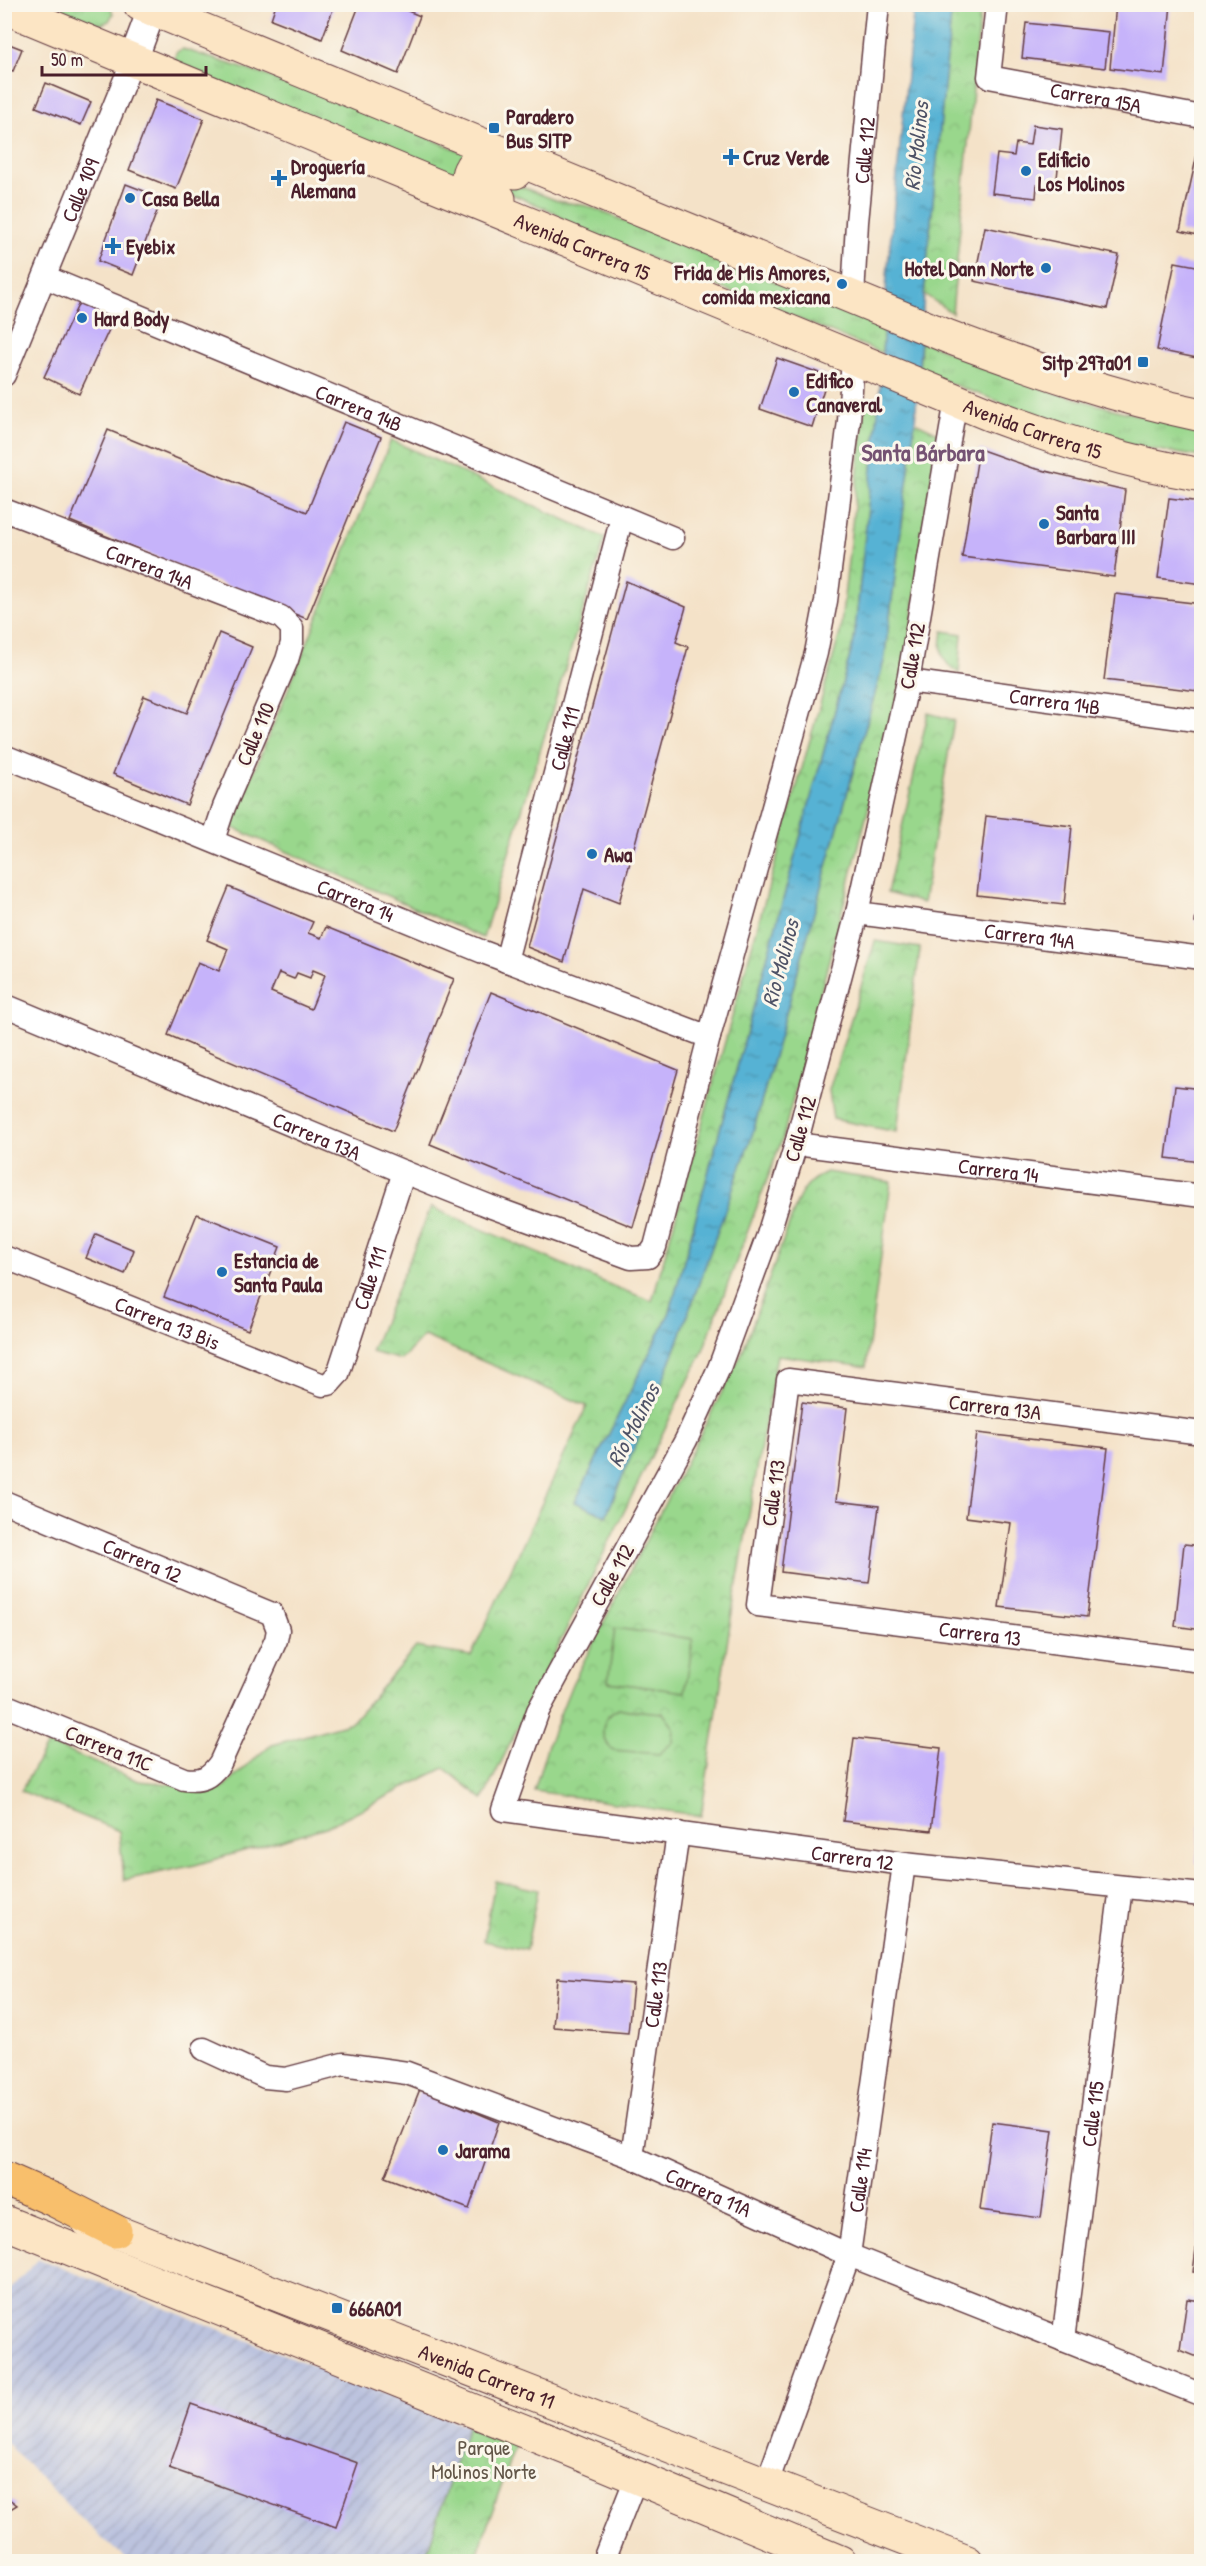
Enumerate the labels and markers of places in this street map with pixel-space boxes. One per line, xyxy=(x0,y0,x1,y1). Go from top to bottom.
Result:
place label: Paradero Bus SITP xyxy=(506,102,574,155)
marker: Paradero Bus SITP xyxy=(487,121,501,135)
place label: Cruz Verde xyxy=(743,143,830,172)
place label: Edificio Los Molinos xyxy=(1038,145,1124,198)
marker: Cruz Verde xyxy=(724,150,738,164)
place label: Droguería Alemana xyxy=(291,152,365,205)
marker: Edificio Los Molinos xyxy=(1019,164,1033,178)
marker: Droguería Alemana xyxy=(272,171,286,185)
place label: Casa Bella xyxy=(142,184,220,213)
marker: Casa Bella xyxy=(123,191,137,205)
place label: Eyebix xyxy=(126,232,175,262)
marker: Eyebix xyxy=(104,237,122,255)
place label: Hotel Dann Norte xyxy=(904,254,1035,283)
place label: Frida de Mis Amores, comida mexicana xyxy=(674,258,831,311)
marker: Hotel Dann Norte xyxy=(1039,261,1053,275)
marker: Frida de Mis Amores, comida mexicana xyxy=(835,277,849,291)
place label: Hard Body xyxy=(94,304,169,334)
marker: Hard Body xyxy=(75,311,89,325)
place label: Sitp 297a01 xyxy=(1042,348,1131,378)
marker: Sitp 297a01 xyxy=(1136,355,1150,369)
place label: Edifico Canaveral xyxy=(806,366,883,419)
marker: Edifico Canaveral xyxy=(787,385,801,399)
place label: Santa Barbara III xyxy=(1056,498,1136,551)
marker: Santa Barbara III xyxy=(1037,517,1051,531)
place label: Awa xyxy=(604,840,633,869)
marker: Awa xyxy=(585,847,599,861)
place label: Estancia de Santa Paula xyxy=(234,1246,323,1299)
marker: Estancia de Santa Paula xyxy=(215,1265,229,1279)
place label: Jarama xyxy=(455,2136,511,2165)
marker: Jarama xyxy=(436,2143,450,2157)
place label: 666A01 xyxy=(349,2294,402,2323)
marker: 666A01 xyxy=(330,2301,344,2315)

